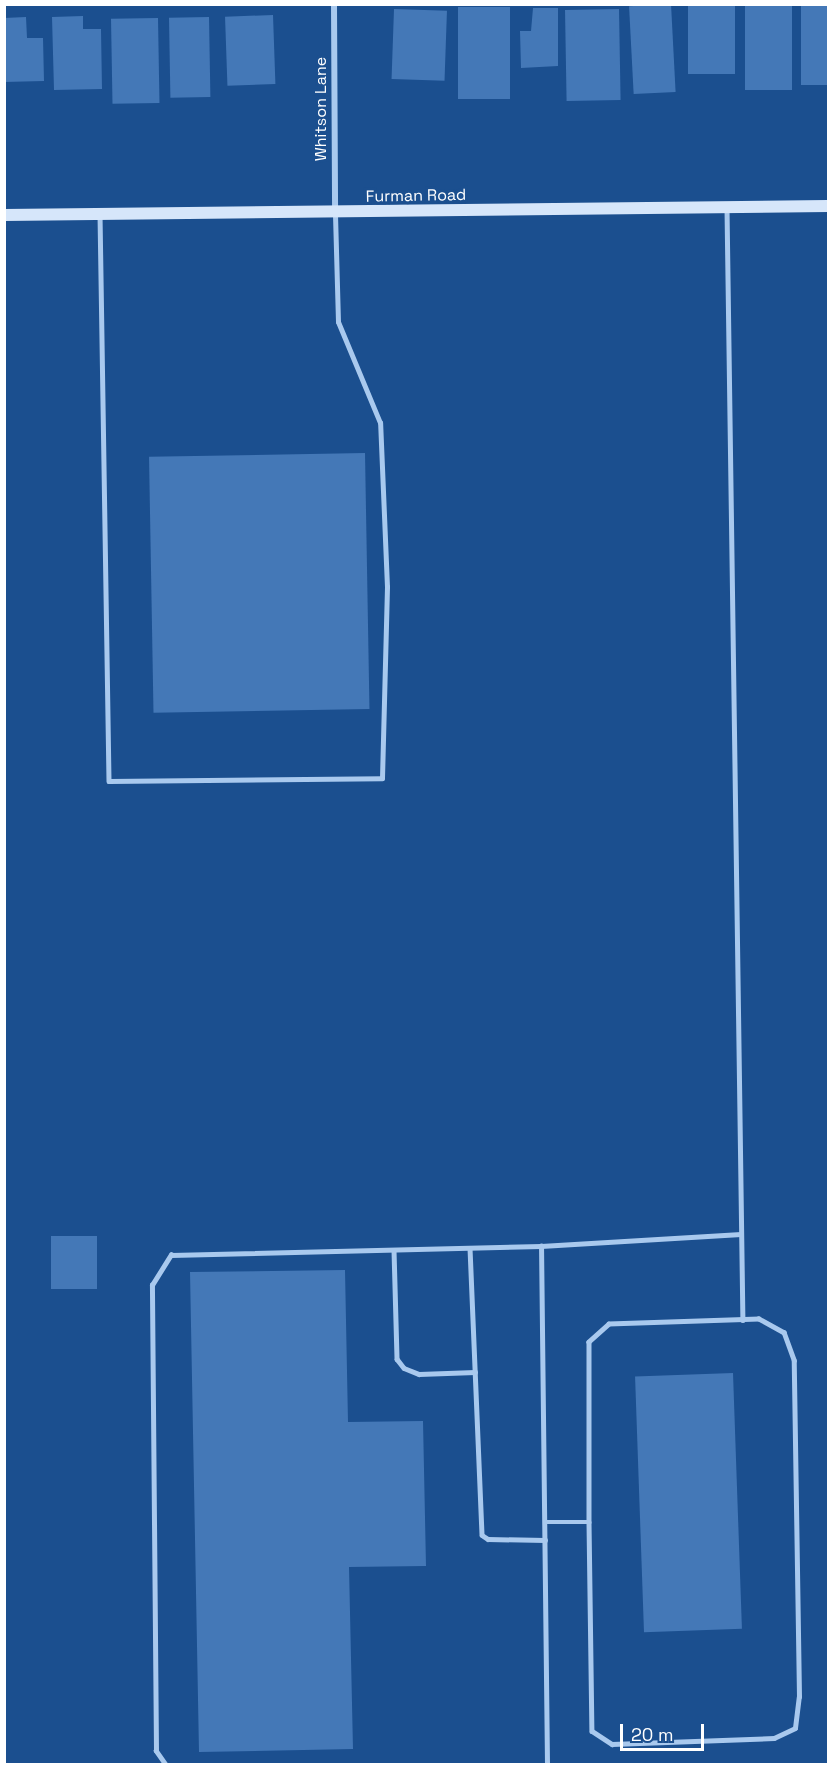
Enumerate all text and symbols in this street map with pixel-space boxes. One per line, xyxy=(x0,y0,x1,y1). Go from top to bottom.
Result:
street label: Whitson Lane xyxy=(311,57,331,161)
street label: Furman Road xyxy=(366,186,466,206)
scale bar xyxy=(623,1712,707,1750)
text: 20 m xyxy=(631,1723,674,1746)

